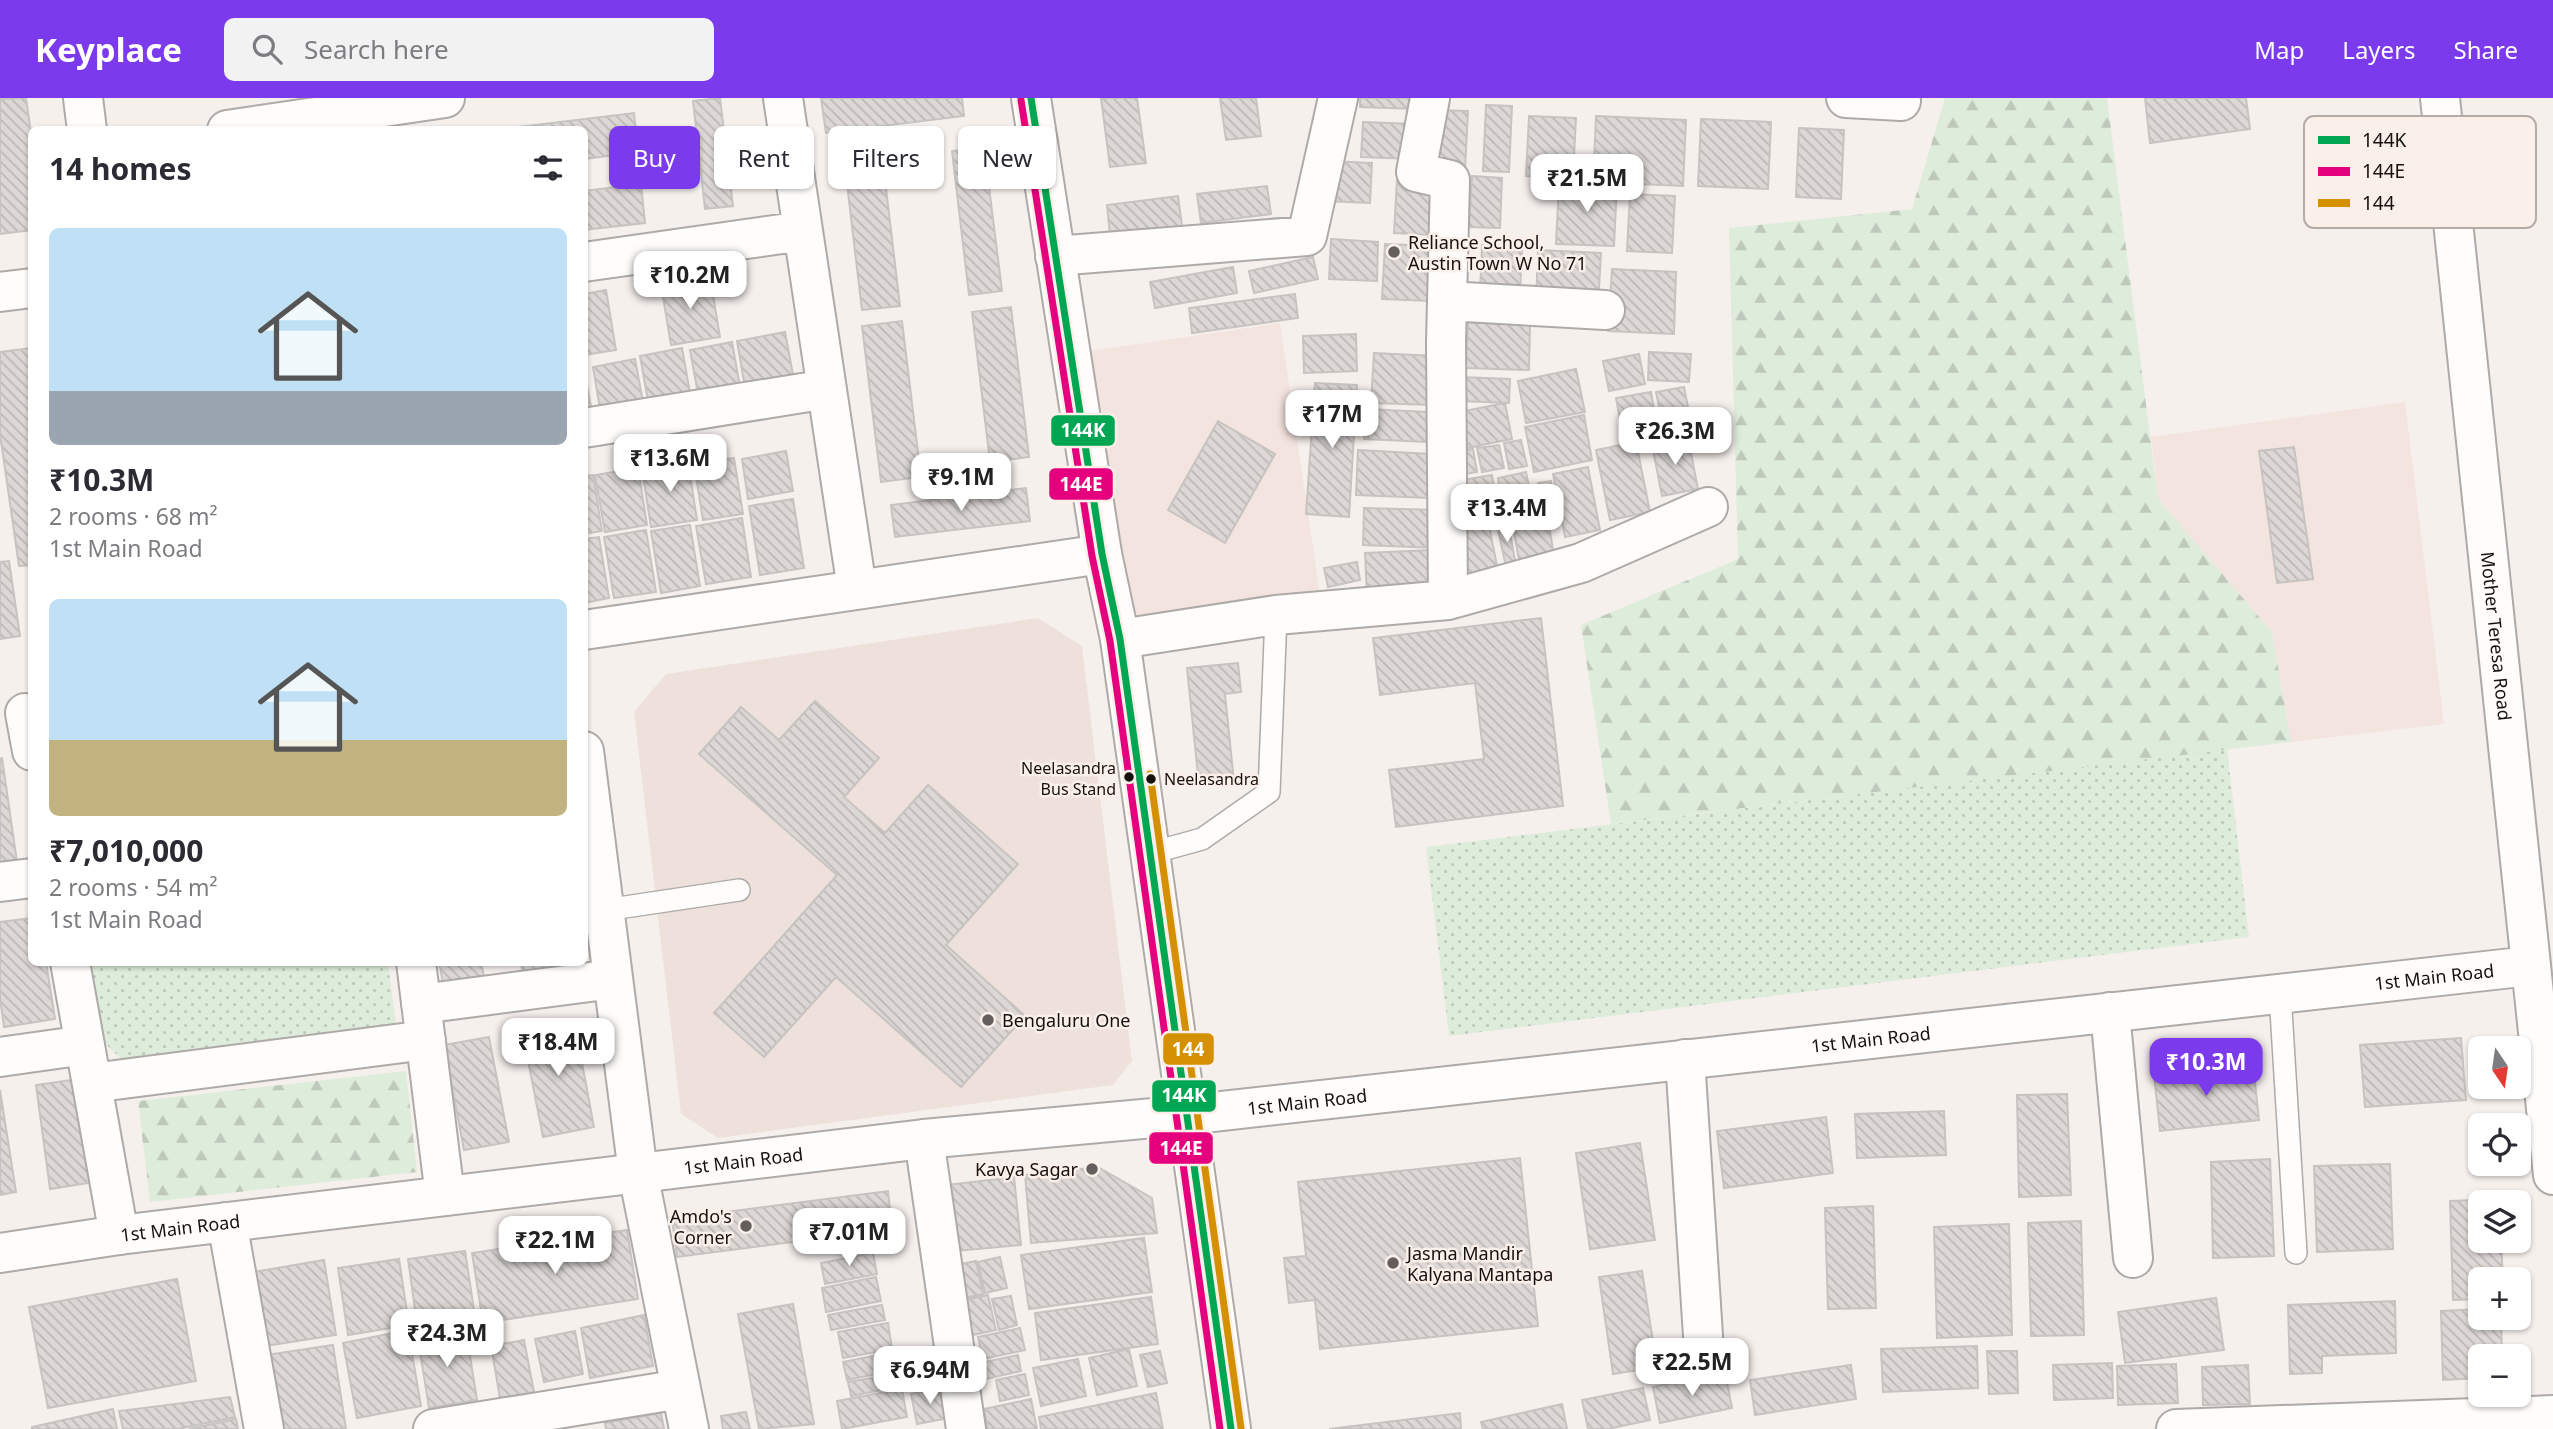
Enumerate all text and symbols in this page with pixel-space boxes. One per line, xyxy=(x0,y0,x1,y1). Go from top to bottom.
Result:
search box xyxy=(224,18,714,81)
text: Keyplace xyxy=(35,27,182,72)
icon: search xyxy=(248,30,286,68)
text: Search here xyxy=(304,31,449,67)
text: Map xyxy=(2254,33,2304,66)
text: Layers xyxy=(2342,33,2416,66)
text: Share xyxy=(2454,33,2518,66)
legend xyxy=(2304,116,2536,228)
chip: Buy xyxy=(609,126,700,189)
chip: Rent xyxy=(714,126,814,189)
chip: Filters xyxy=(828,126,944,189)
chip: New xyxy=(958,126,1056,189)
text: 144K xyxy=(2362,127,2407,153)
text: 14 homes xyxy=(49,148,192,189)
icon: filters xyxy=(529,149,567,187)
pin: ₹21.5M xyxy=(1530,155,1644,214)
text: 144E xyxy=(2362,158,2405,184)
text: ₹21.5M xyxy=(1547,161,1627,193)
text: 144 xyxy=(2362,190,2395,216)
place label: Reliance School, Austin Town W No 71 xyxy=(1408,230,1587,275)
marker: Reliance School, Austin Town W No 71 xyxy=(1386,244,1402,260)
pin: ₹10.2M xyxy=(633,252,747,311)
text: ₹10.2M xyxy=(650,258,730,290)
icon: home xyxy=(245,273,371,399)
pin: ₹17M xyxy=(1291,390,1373,450)
text: ₹17M xyxy=(1301,397,1363,429)
pin: ₹26.3M xyxy=(1618,408,1732,467)
line badge: 144K xyxy=(1050,414,1116,447)
text: ₹26.3M xyxy=(1635,414,1715,446)
text: 144K xyxy=(1060,417,1106,443)
pin: ₹13.6M xyxy=(613,434,727,494)
text: ₹13.6M xyxy=(630,441,710,473)
pin: ₹9.1M xyxy=(912,454,1010,513)
text: ₹10.3M xyxy=(49,459,154,500)
text: ₹9.1M xyxy=(927,460,995,492)
line badge: 144E xyxy=(1048,467,1114,501)
text: 144E xyxy=(1059,471,1103,497)
pin: ₹13.4M xyxy=(1450,484,1564,544)
text: ₹13.4M xyxy=(1467,491,1547,523)
text: 2 rooms · 68 m² xyxy=(49,500,218,532)
text: 1st Main Road xyxy=(49,532,203,564)
street label: Mother Teresa Road xyxy=(2476,550,2517,722)
icon: home xyxy=(245,644,371,770)
place label: Neelasandra Bus Stand xyxy=(1021,757,1116,800)
place label: Neelasandra xyxy=(1164,768,1259,790)
marker: Neelasandra Bus Stand xyxy=(1122,770,1136,784)
marker: Neelasandra xyxy=(1144,772,1158,786)
text: ₹7,010,000 xyxy=(49,830,203,871)
text: 2 rooms · 54 m² xyxy=(49,871,218,903)
text: 1st Main Road xyxy=(49,903,203,935)
street label: 1st Main Road xyxy=(2373,958,2495,995)
place label: Bengaluru One xyxy=(1002,1008,1130,1032)
marker: Bengaluru One xyxy=(980,1012,996,1028)
pin: ₹18.4M xyxy=(501,1018,615,1078)
street label: 1st Main Road xyxy=(1810,1021,1932,1058)
text: ₹18.4M xyxy=(518,1025,598,1057)
line badge: 144 xyxy=(1162,1032,1215,1066)
text: 144 xyxy=(1172,1036,1204,1062)
north arrow xyxy=(2468,1036,2530,1099)
map controls xyxy=(2468,1036,2531,1407)
pin: ₹10.3M xyxy=(2149,1038,2263,1098)
text: ₹10.3M xyxy=(2166,1045,2246,1077)
line badge: 144K xyxy=(1151,1079,1217,1113)
text: 144K xyxy=(1161,1082,1207,1108)
street label: 1st Main Road xyxy=(1246,1083,1368,1120)
button: locate xyxy=(2468,1113,2531,1176)
line badge: 144E xyxy=(1148,1131,1214,1165)
text: 144E xyxy=(1159,1135,1203,1161)
street label: 1st Main Road xyxy=(682,1142,804,1180)
place label: Kavya Sagar xyxy=(975,1157,1079,1181)
marker: Kavya Sagar xyxy=(1084,1161,1100,1177)
button: layers xyxy=(2468,1190,2531,1253)
place label: Amdo's Corner xyxy=(670,1204,733,1249)
pin: ₹7.01M xyxy=(792,1208,906,1268)
street label: 1st Main Road xyxy=(119,1209,241,1247)
text: ₹7.01M xyxy=(809,1215,889,1247)
pin: ₹22.1M xyxy=(498,1216,612,1276)
marker: Amdo's Corner xyxy=(738,1218,754,1234)
text: ₹22.1M xyxy=(515,1223,595,1255)
place label: Jasma Mandir Kalyana Mantapa xyxy=(1405,1241,1553,1286)
marker: Jasma Mandir Kalyana Mantapa xyxy=(1385,1255,1401,1271)
button: + xyxy=(2468,1267,2531,1330)
pin: ₹24.3M xyxy=(390,1310,504,1369)
text: ₹24.3M xyxy=(407,1316,487,1348)
pin: ₹22.5M xyxy=(1635,1338,1749,1398)
button: − xyxy=(2468,1344,2531,1407)
text: ₹22.5M xyxy=(1652,1345,1732,1377)
pin: ₹6.94M xyxy=(873,1346,987,1406)
text: ₹6.94M xyxy=(890,1353,970,1385)

